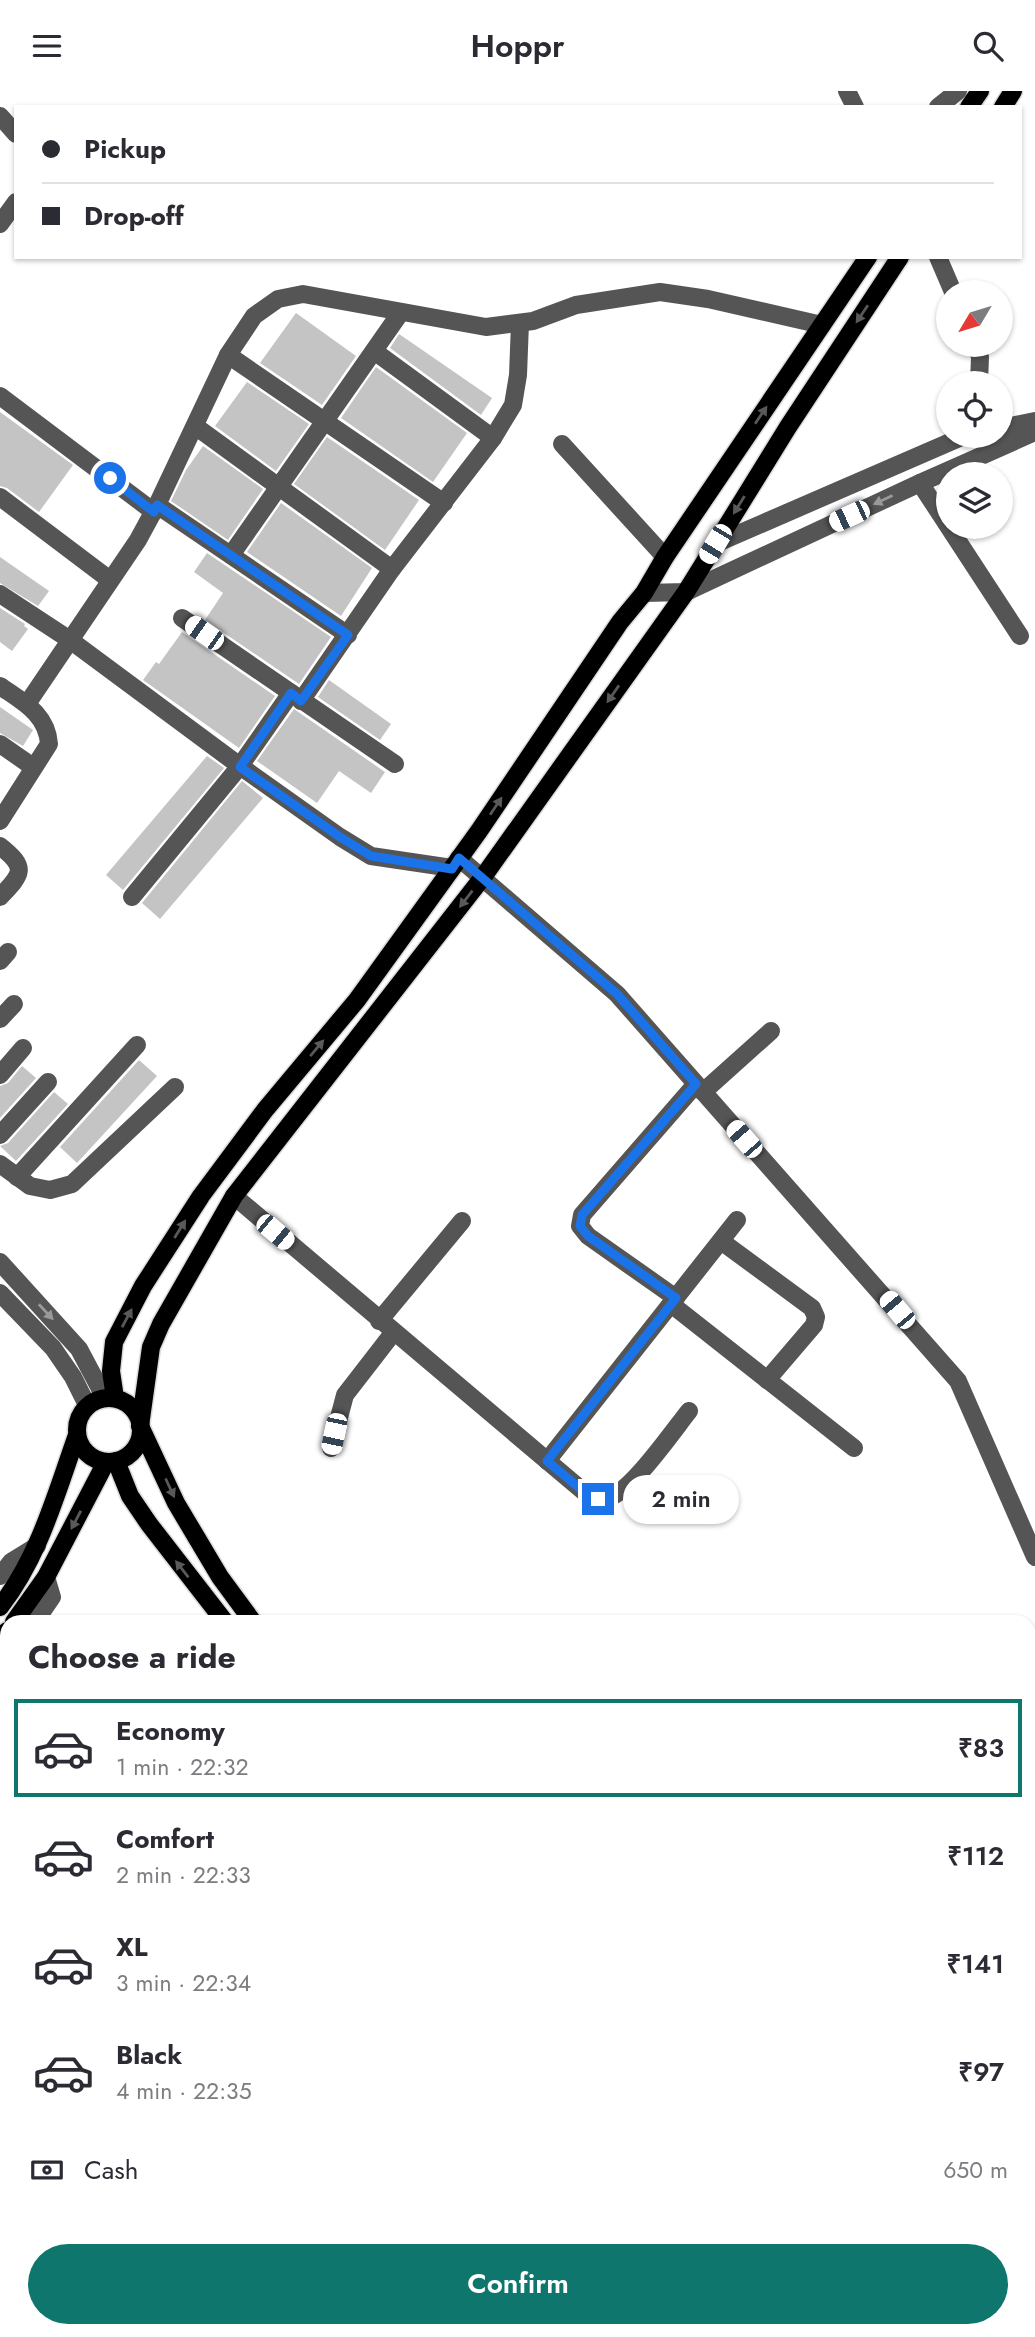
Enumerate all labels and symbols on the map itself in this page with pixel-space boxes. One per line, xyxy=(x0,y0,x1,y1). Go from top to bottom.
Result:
north arrow xyxy=(936,280,1013,357)
one-way arrow xyxy=(856,304,869,324)
one-way arrow xyxy=(754,406,768,424)
route start xyxy=(94,462,126,494)
one-way arrow xyxy=(873,494,893,506)
one-way arrow xyxy=(733,496,746,515)
car xyxy=(826,498,873,534)
car xyxy=(696,521,735,567)
car xyxy=(181,612,228,654)
one-way arrow xyxy=(606,685,620,703)
one-way arrow xyxy=(489,797,503,815)
one-way arrow xyxy=(459,890,473,908)
one-way arrow xyxy=(309,1039,324,1056)
car xyxy=(723,1116,766,1162)
car xyxy=(253,1210,298,1254)
one-way arrow xyxy=(174,1219,187,1239)
car xyxy=(876,1287,919,1333)
one-way arrow xyxy=(38,1303,54,1320)
one-way arrow xyxy=(121,1308,133,1328)
car xyxy=(320,1411,349,1457)
callout: 2 min xyxy=(622,1475,738,1523)
one-way arrow xyxy=(164,1478,175,1498)
route end xyxy=(582,1483,614,1515)
one-way arrow xyxy=(71,1510,83,1530)
one-way arrow xyxy=(175,1560,190,1578)

